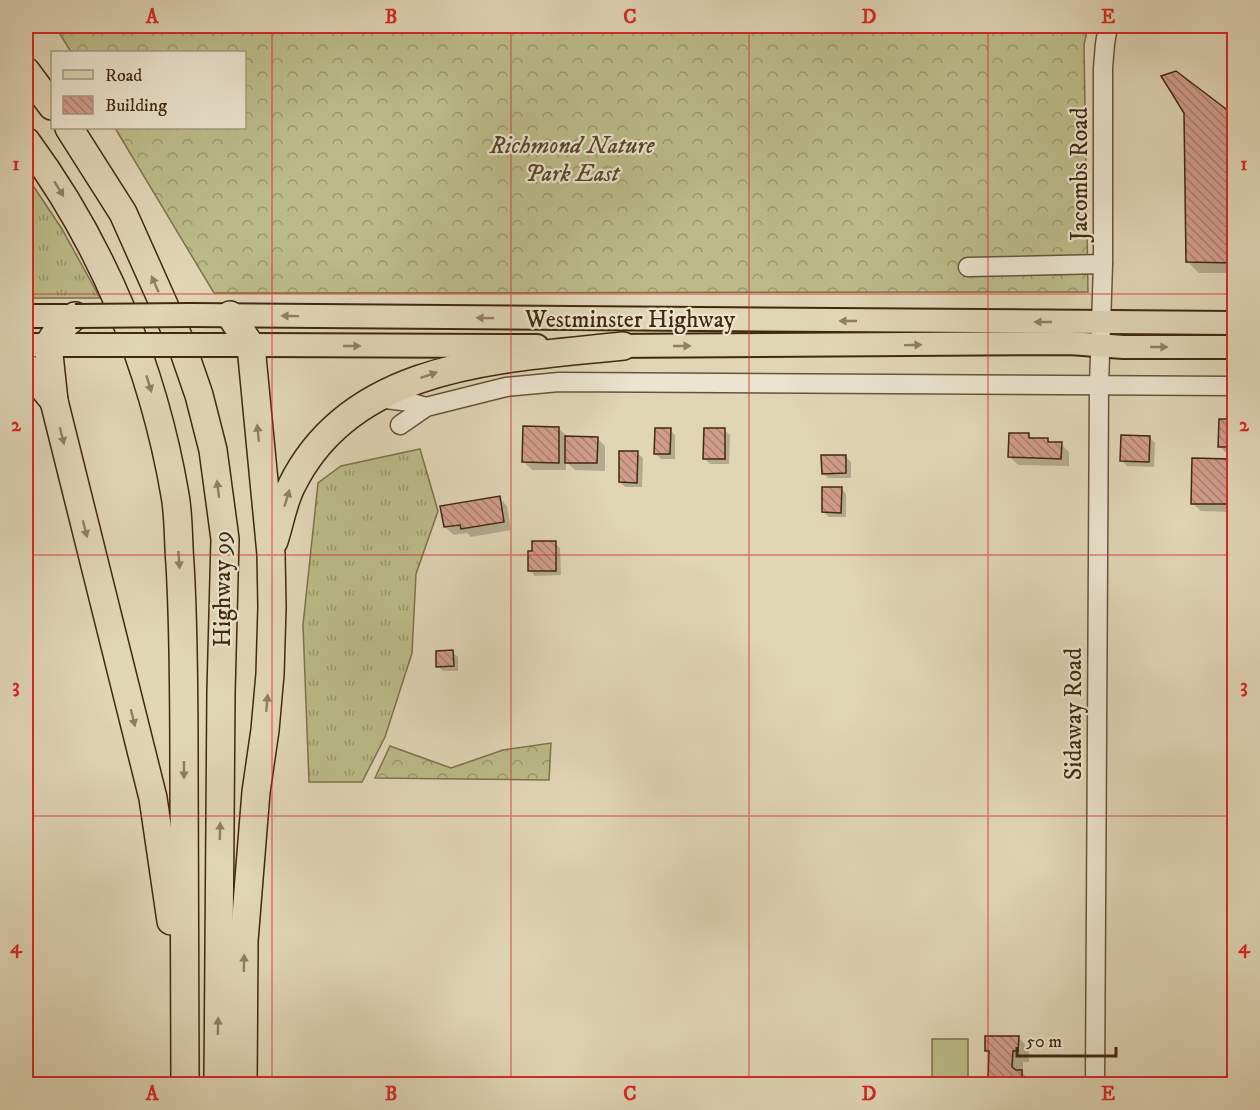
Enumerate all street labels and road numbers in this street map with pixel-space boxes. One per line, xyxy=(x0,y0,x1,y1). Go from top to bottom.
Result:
street label: Jacombs Road xyxy=(1065,107,1095,243)
street label: Westminster Highway xyxy=(524,305,736,335)
street label: Highway 99 xyxy=(208,531,238,647)
street label: Sidaway Road xyxy=(1059,648,1089,780)

